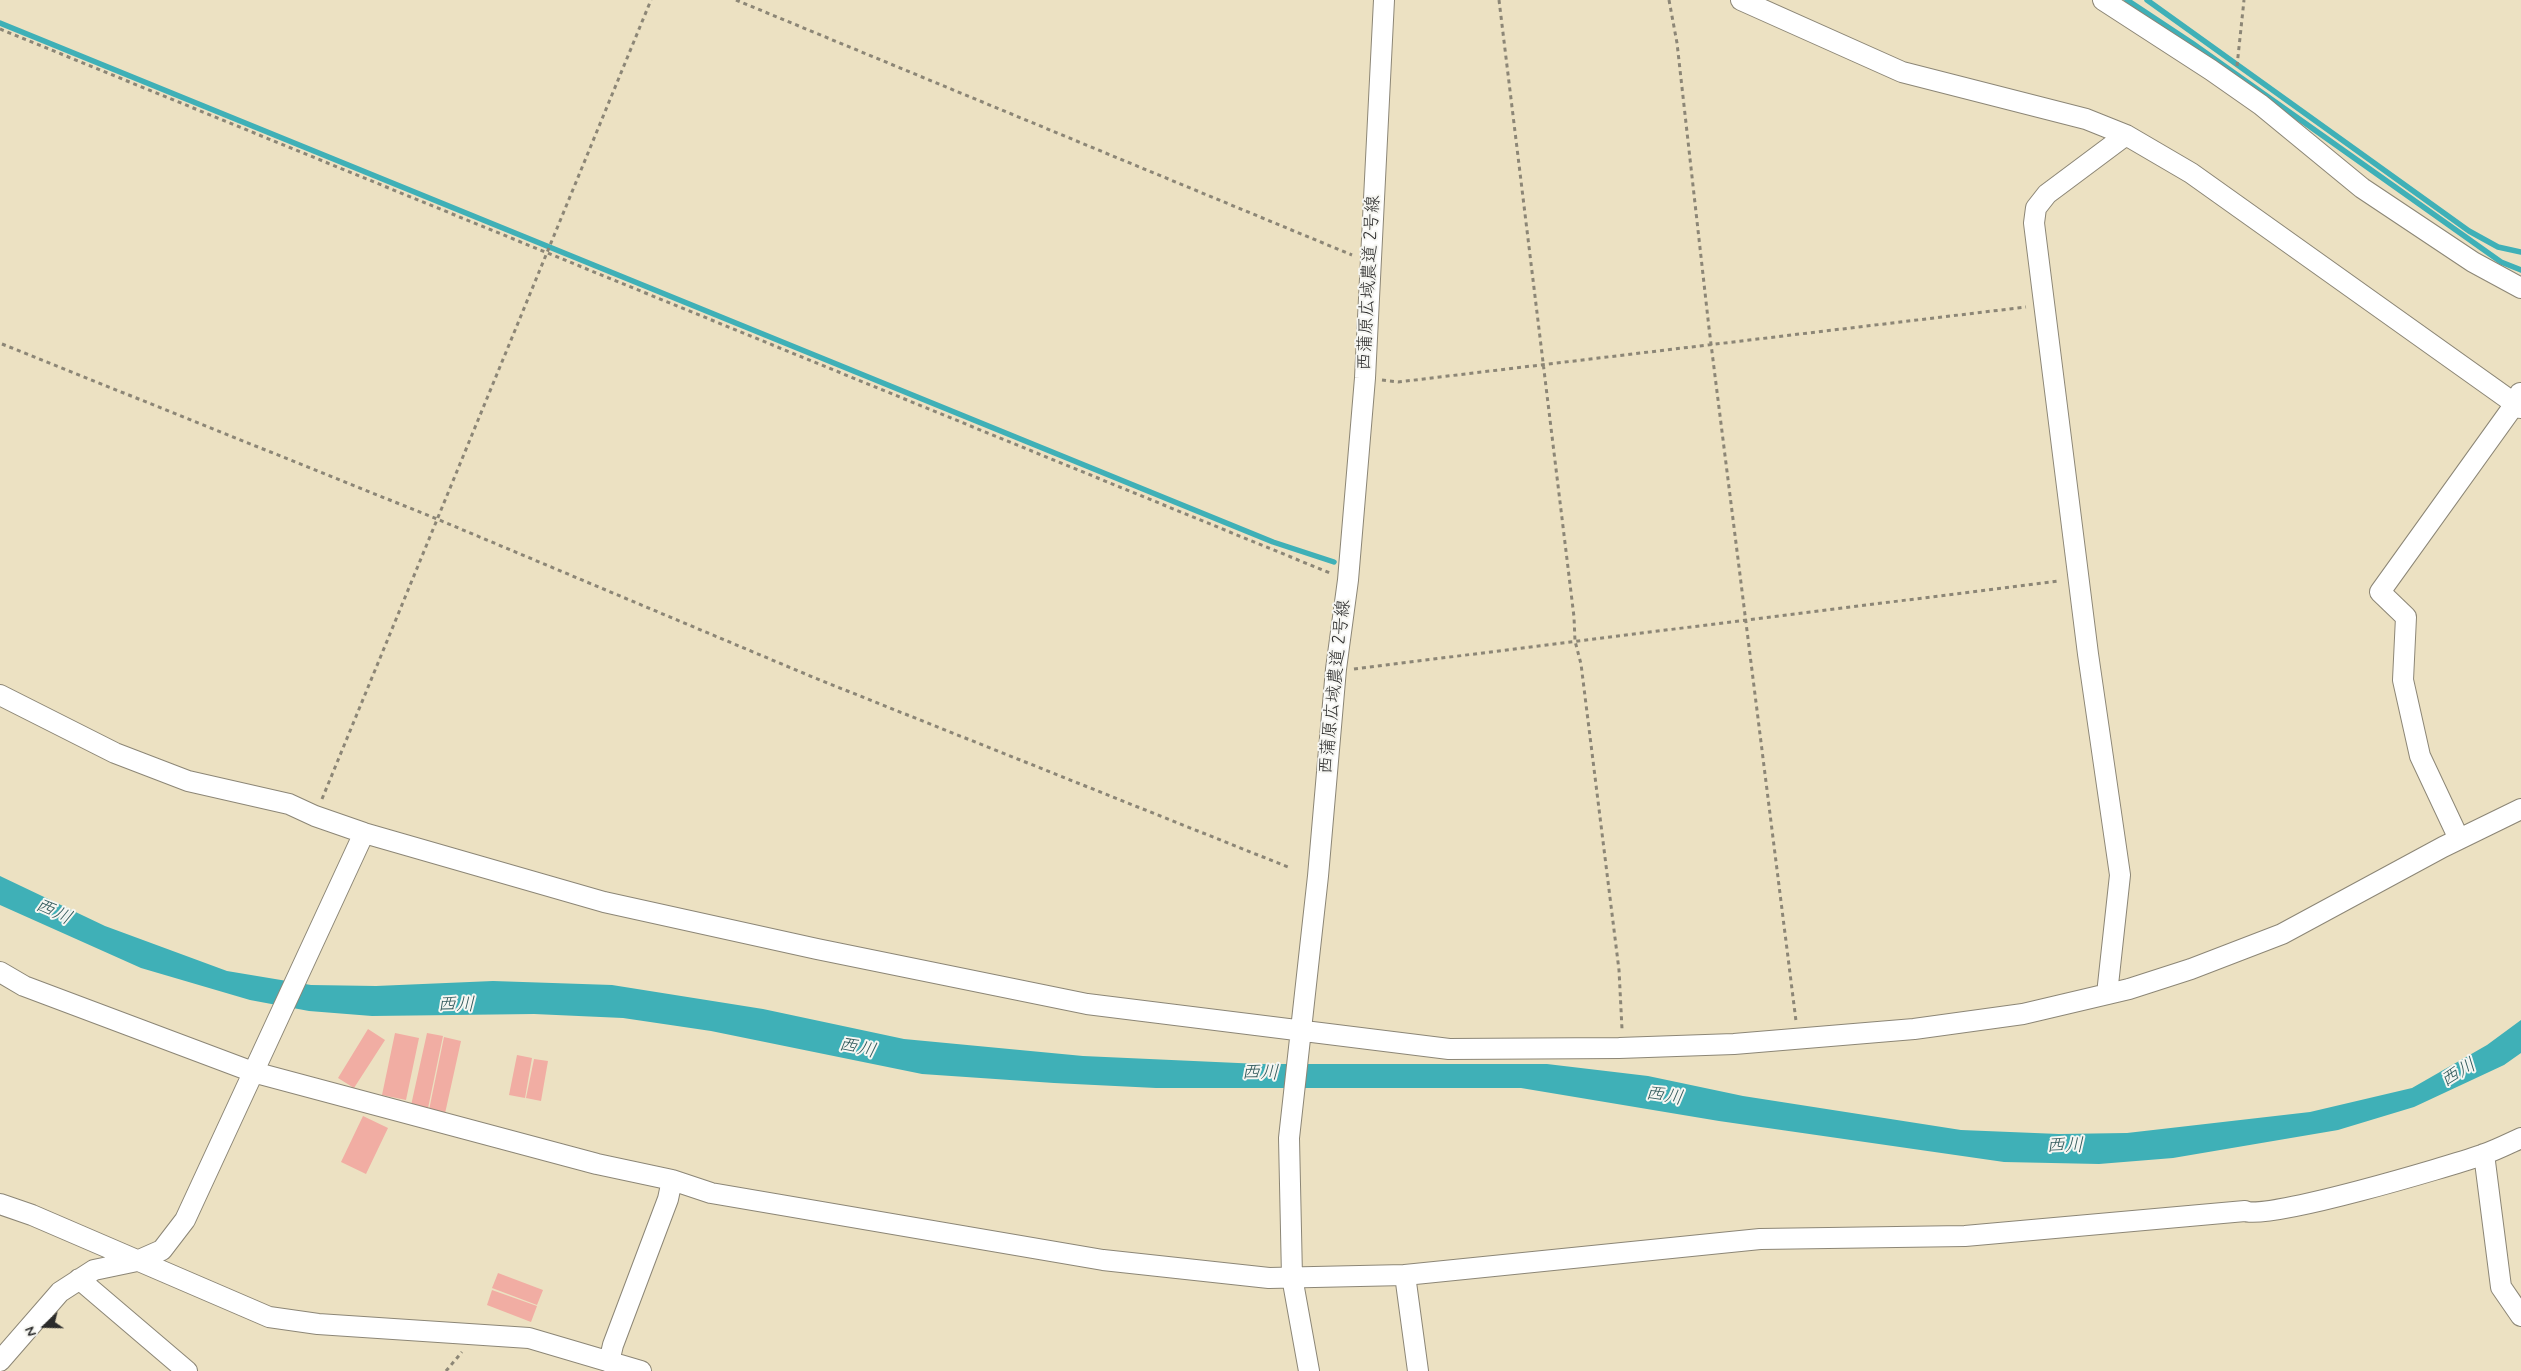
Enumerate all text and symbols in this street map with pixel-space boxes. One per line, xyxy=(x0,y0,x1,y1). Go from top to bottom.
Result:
street label: 西蒲原広域農道 2号線 xyxy=(1355,195,1385,371)
street label: 西蒲原広域農道 2号線 xyxy=(1316,599,1356,775)
water label: 西川 xyxy=(31,895,75,931)
water label: 西川 xyxy=(437,995,475,1017)
water label: 西川 xyxy=(836,1034,878,1064)
water label: 西川 xyxy=(2437,1054,2481,1094)
water label: 西川 xyxy=(1241,1062,1279,1086)
water label: 西川 xyxy=(1643,1083,1685,1111)
water label: 西川 xyxy=(2046,1135,2084,1159)
north arrow xyxy=(20,1301,70,1351)
text: N xyxy=(21,1324,41,1339)

